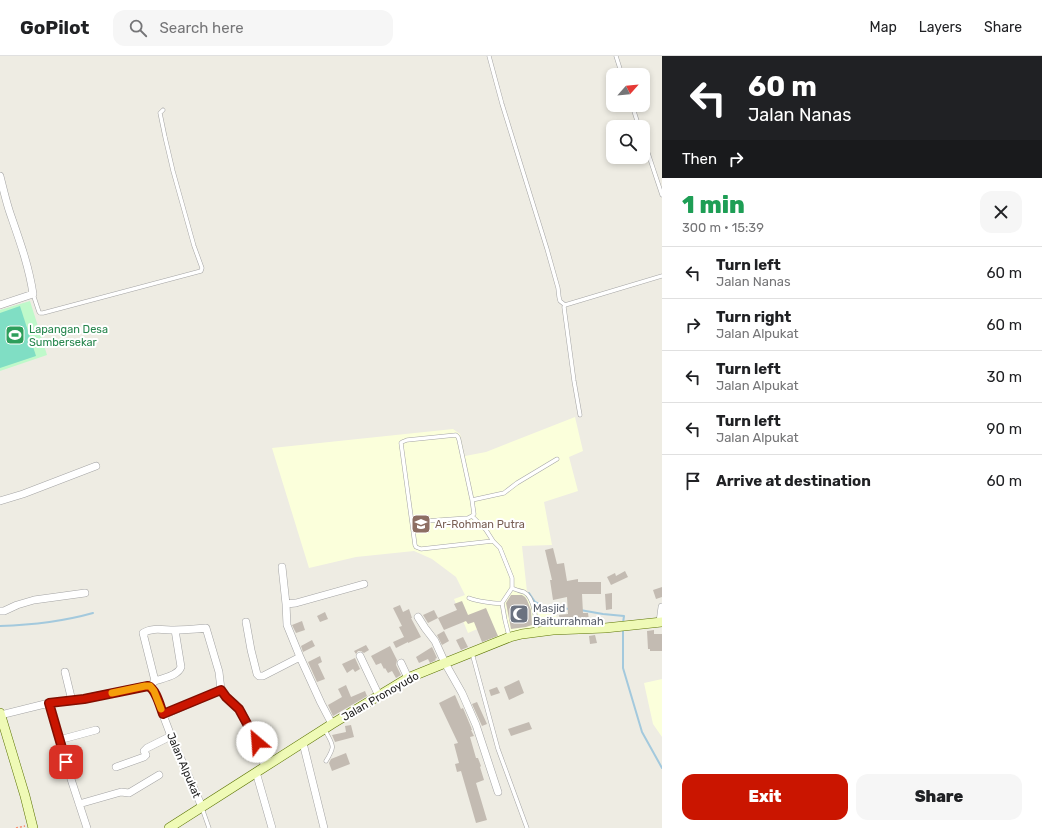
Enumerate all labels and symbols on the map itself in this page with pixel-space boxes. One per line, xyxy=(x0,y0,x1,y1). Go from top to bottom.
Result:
north arrow xyxy=(606,68,650,112)
place label: Lapangan Desa Sumbersekar xyxy=(29,323,108,349)
sports icon: Lapangan Desa Sumbersekar xyxy=(4,324,26,346)
school or university icon: Ar-Rohman Putra xyxy=(410,513,432,535)
place label: Ar-Rohman Putra xyxy=(435,518,525,531)
place label: Masjid Baiturrahmah xyxy=(533,602,604,628)
mosque icon: Masjid Baiturrahmah xyxy=(508,603,530,625)
street label: Jalan Pronoyudo xyxy=(339,669,421,724)
position arrow xyxy=(236,721,278,763)
street label: Jalan Alpukat xyxy=(164,730,203,801)
pin xyxy=(49,745,83,779)

